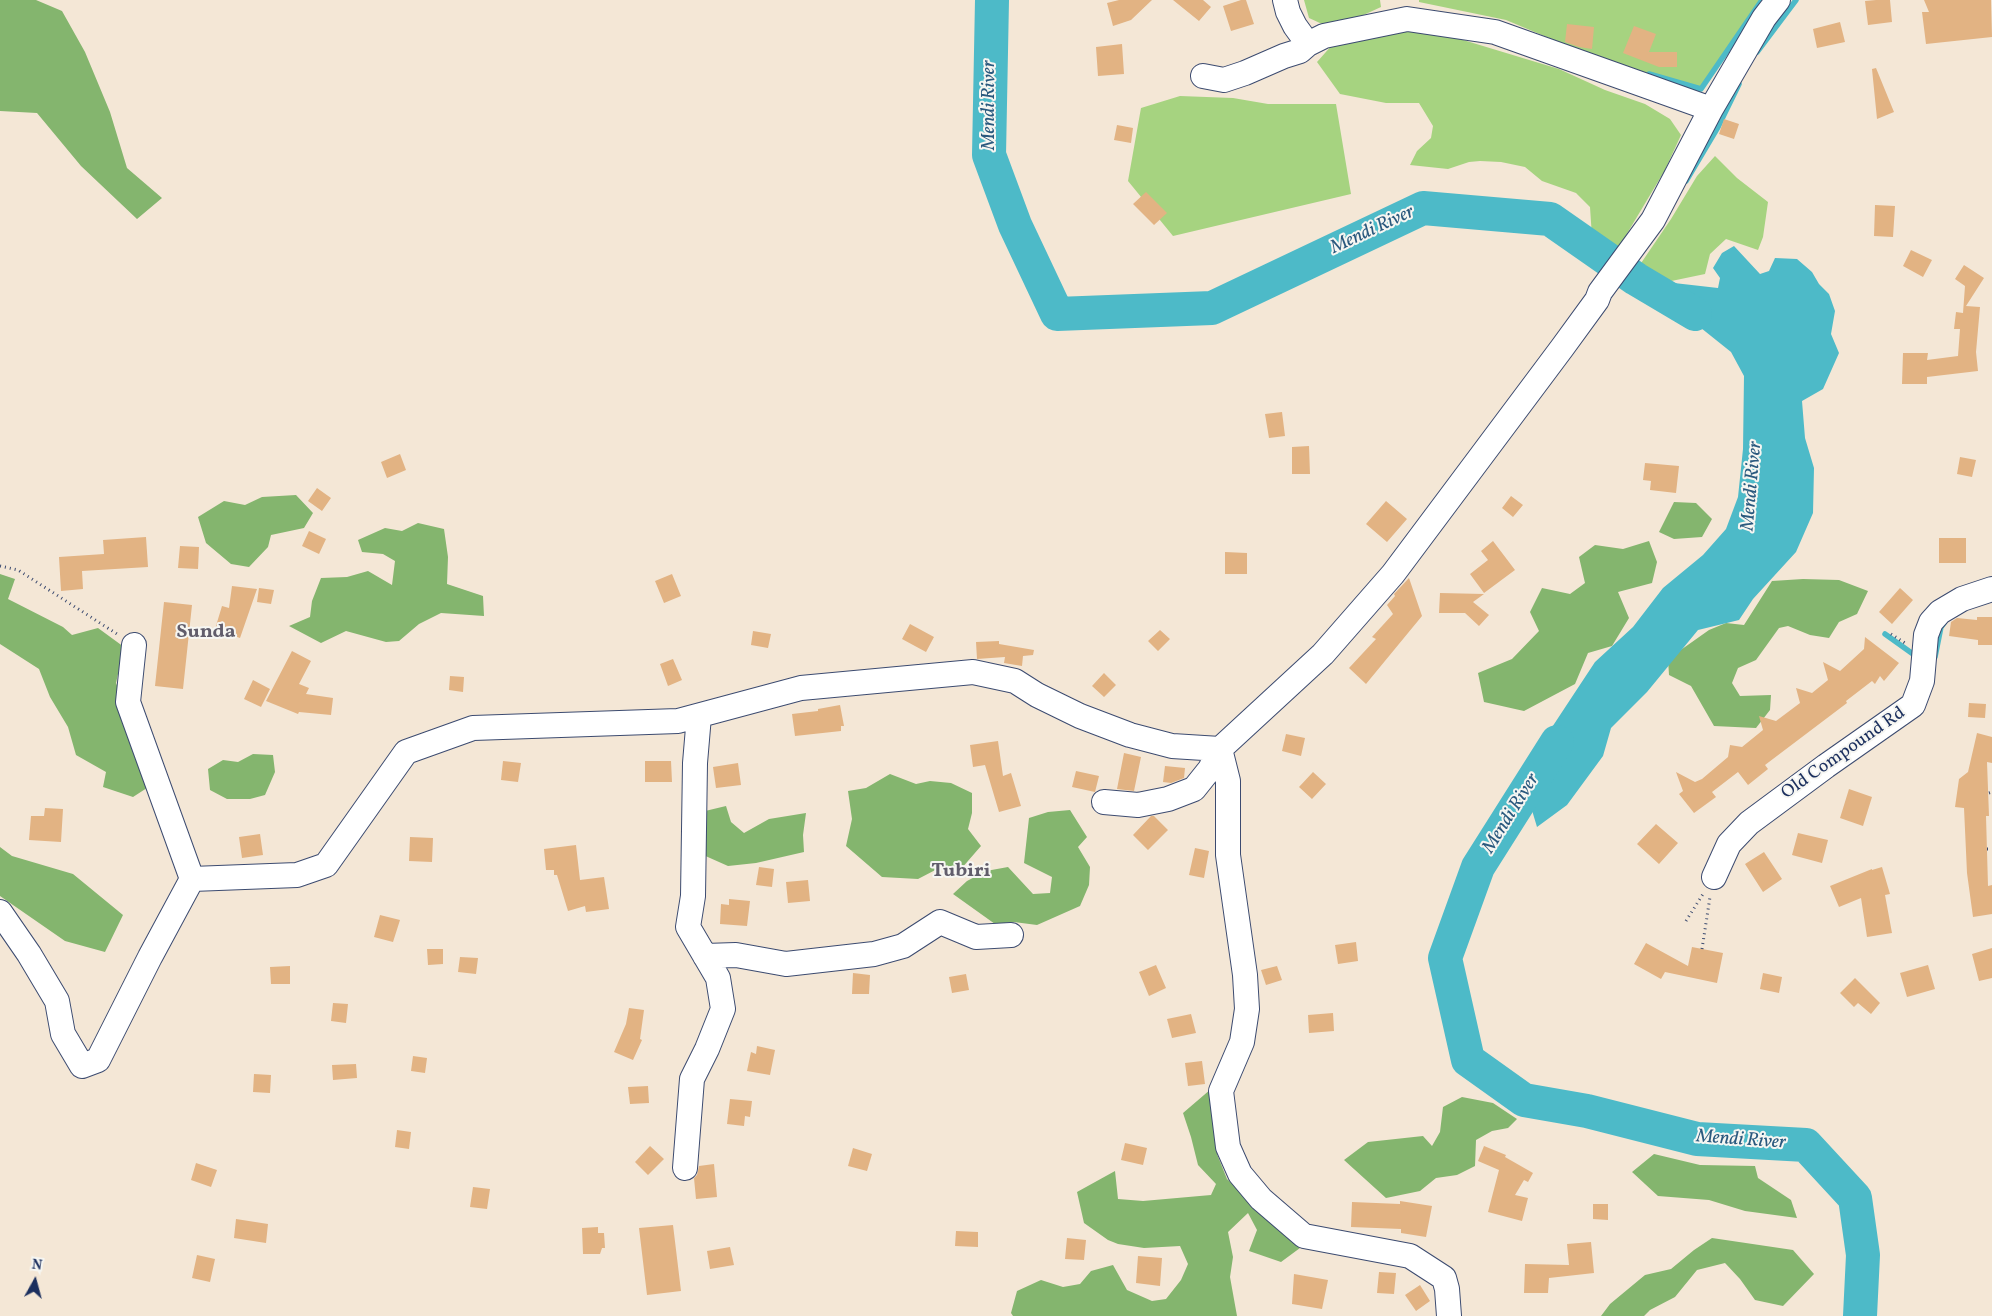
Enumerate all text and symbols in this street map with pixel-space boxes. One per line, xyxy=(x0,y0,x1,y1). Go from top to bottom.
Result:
water label: Mendi River xyxy=(980,60,1002,150)
water label: Mendi River xyxy=(1327,202,1419,260)
water label: Mendi River xyxy=(1738,440,1768,532)
district label: Sunda xyxy=(176,621,236,645)
street label: Old Compound Rd xyxy=(1778,703,1910,805)
water label: Mendi River xyxy=(1479,770,1545,858)
district label: Tubiri xyxy=(931,860,991,884)
water label: Mendi River xyxy=(1695,1126,1787,1156)
north arrow xyxy=(10,1256,60,1306)
text: N xyxy=(31,1256,43,1276)

